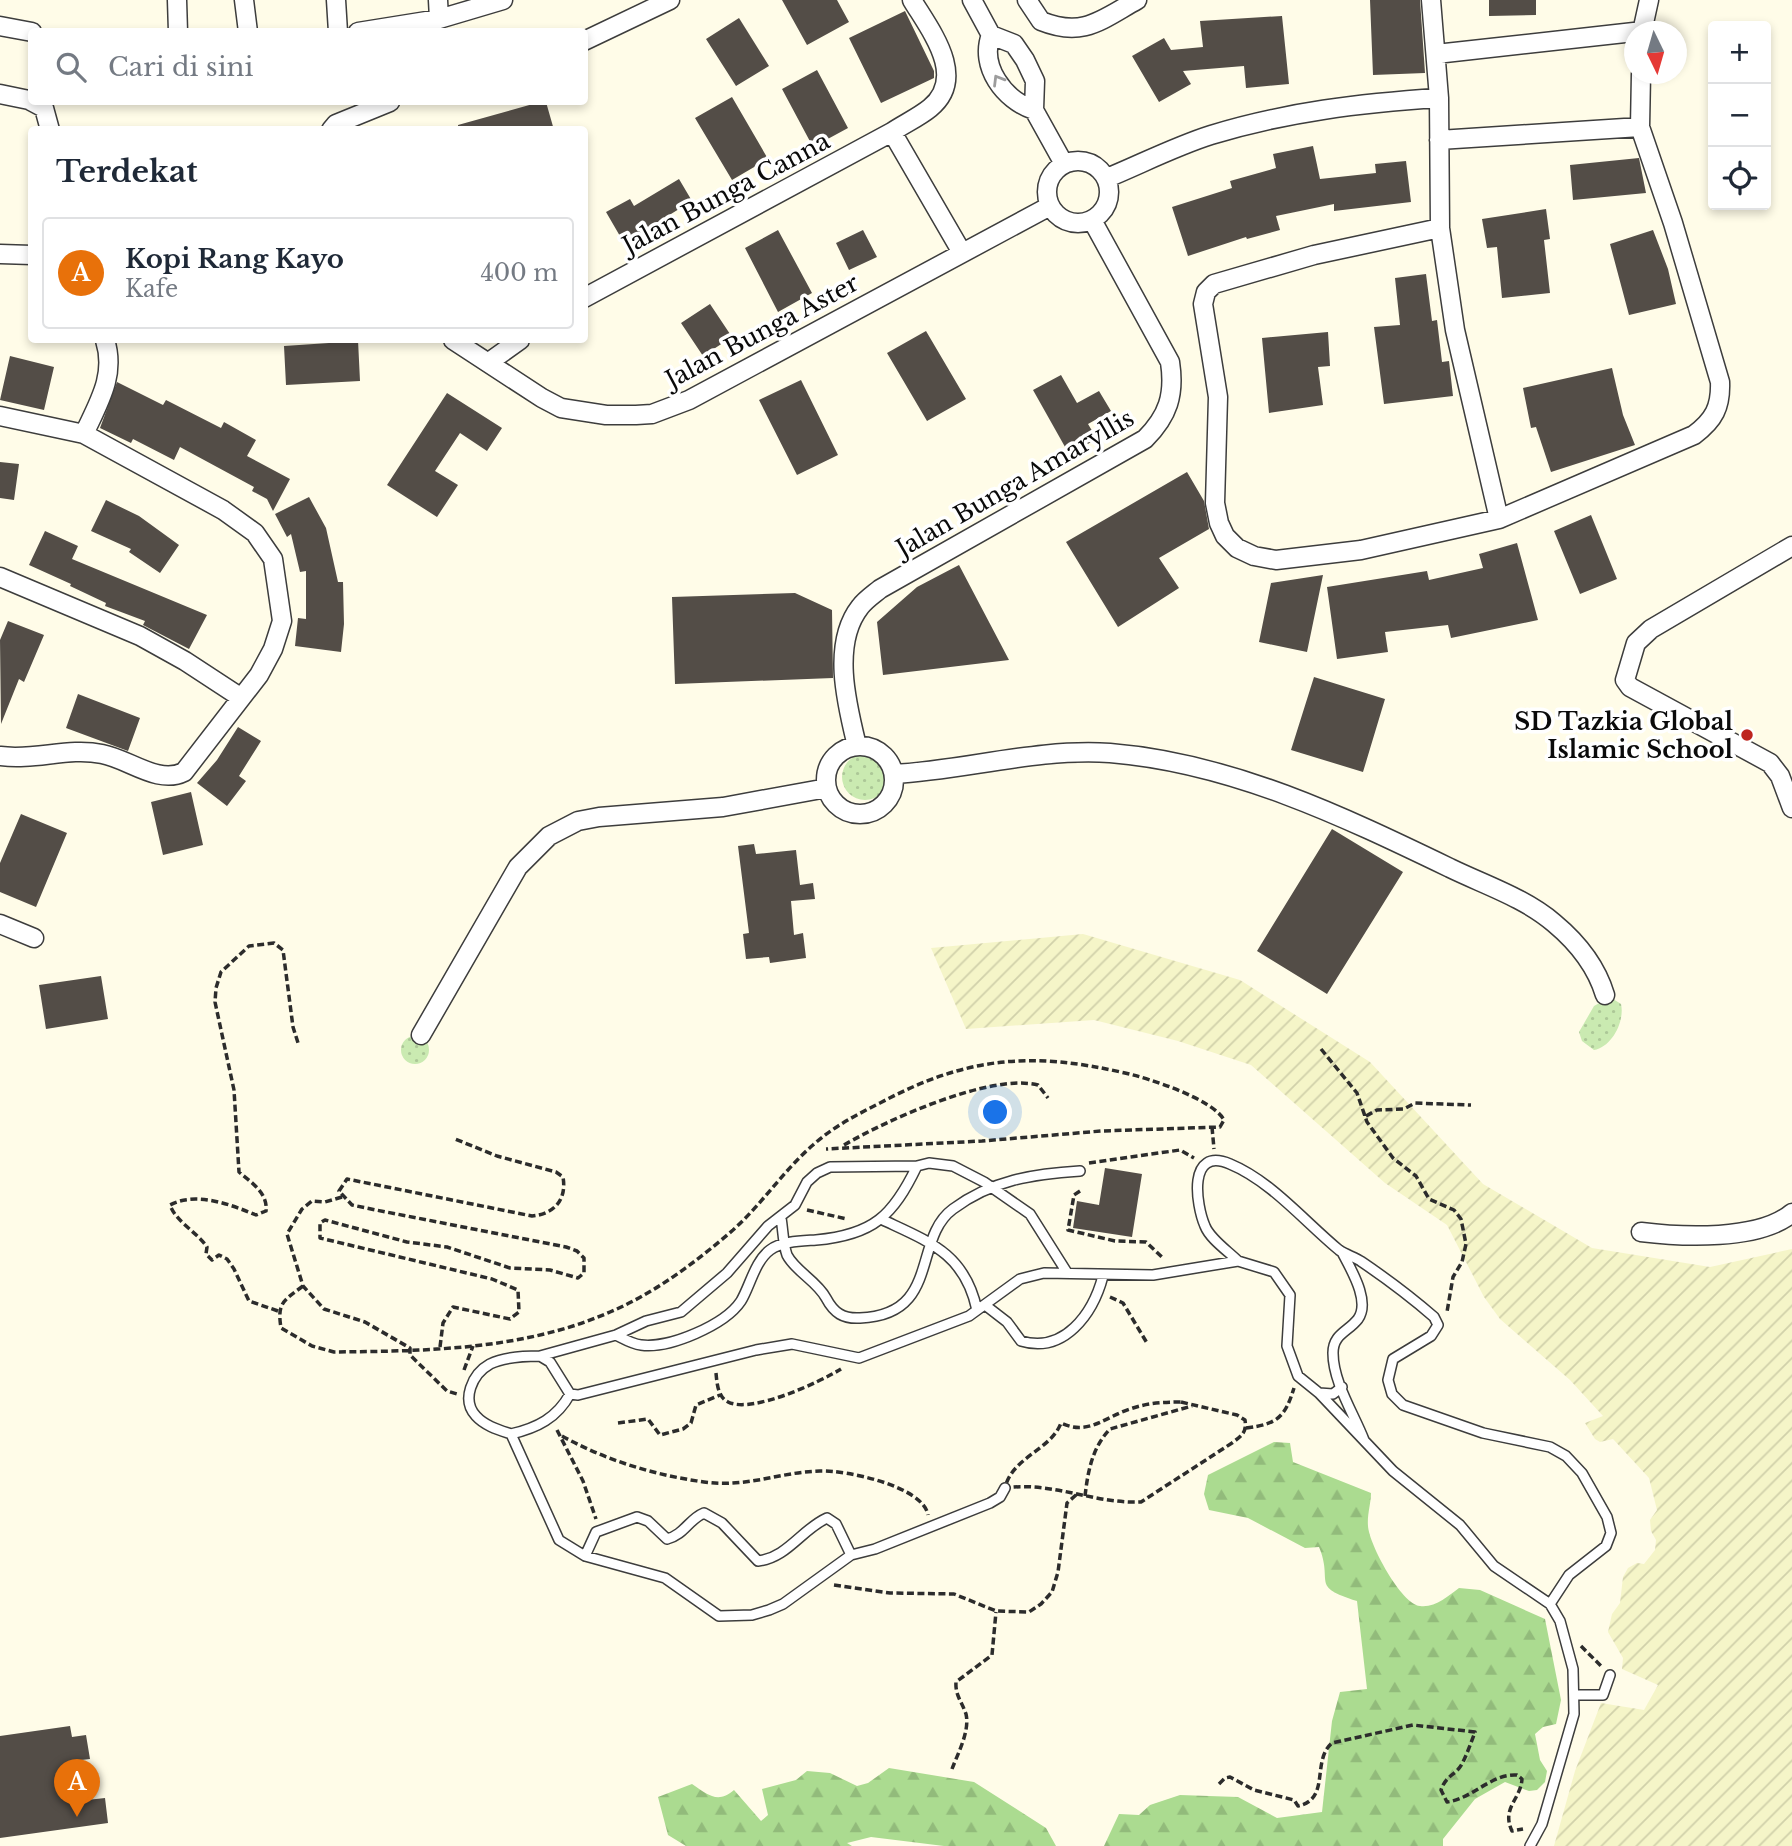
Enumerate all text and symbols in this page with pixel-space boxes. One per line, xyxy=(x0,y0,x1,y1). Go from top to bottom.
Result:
north arrow xyxy=(1624,21,1687,84)
map controls xyxy=(1708,21,1771,210)
button: + xyxy=(1708,21,1771,84)
search box xyxy=(28,28,588,105)
icon: search xyxy=(52,48,90,86)
text: Cari di sini xyxy=(108,51,253,83)
one-way arrow xyxy=(993,74,1006,87)
button: − xyxy=(1708,84,1771,147)
street label: Jalan Bunga Canna xyxy=(615,126,835,261)
button: locate xyxy=(1708,147,1771,210)
text: Terdekat xyxy=(56,153,198,190)
text: Kopi Rang Kayo xyxy=(125,243,344,275)
text: A xyxy=(72,259,90,287)
text: 400 m xyxy=(480,259,558,287)
street label: Jalan Bunga Aster xyxy=(658,268,864,396)
text: Kafe xyxy=(125,275,178,303)
street label: Jalan Bunga Amaryllis xyxy=(888,403,1139,564)
place label: SD Tazkia Global Islamic School xyxy=(1514,707,1733,764)
marker: SD Tazkia Global Islamic School xyxy=(1739,727,1755,743)
your location xyxy=(978,1095,1012,1129)
pin: A xyxy=(54,1759,100,1817)

